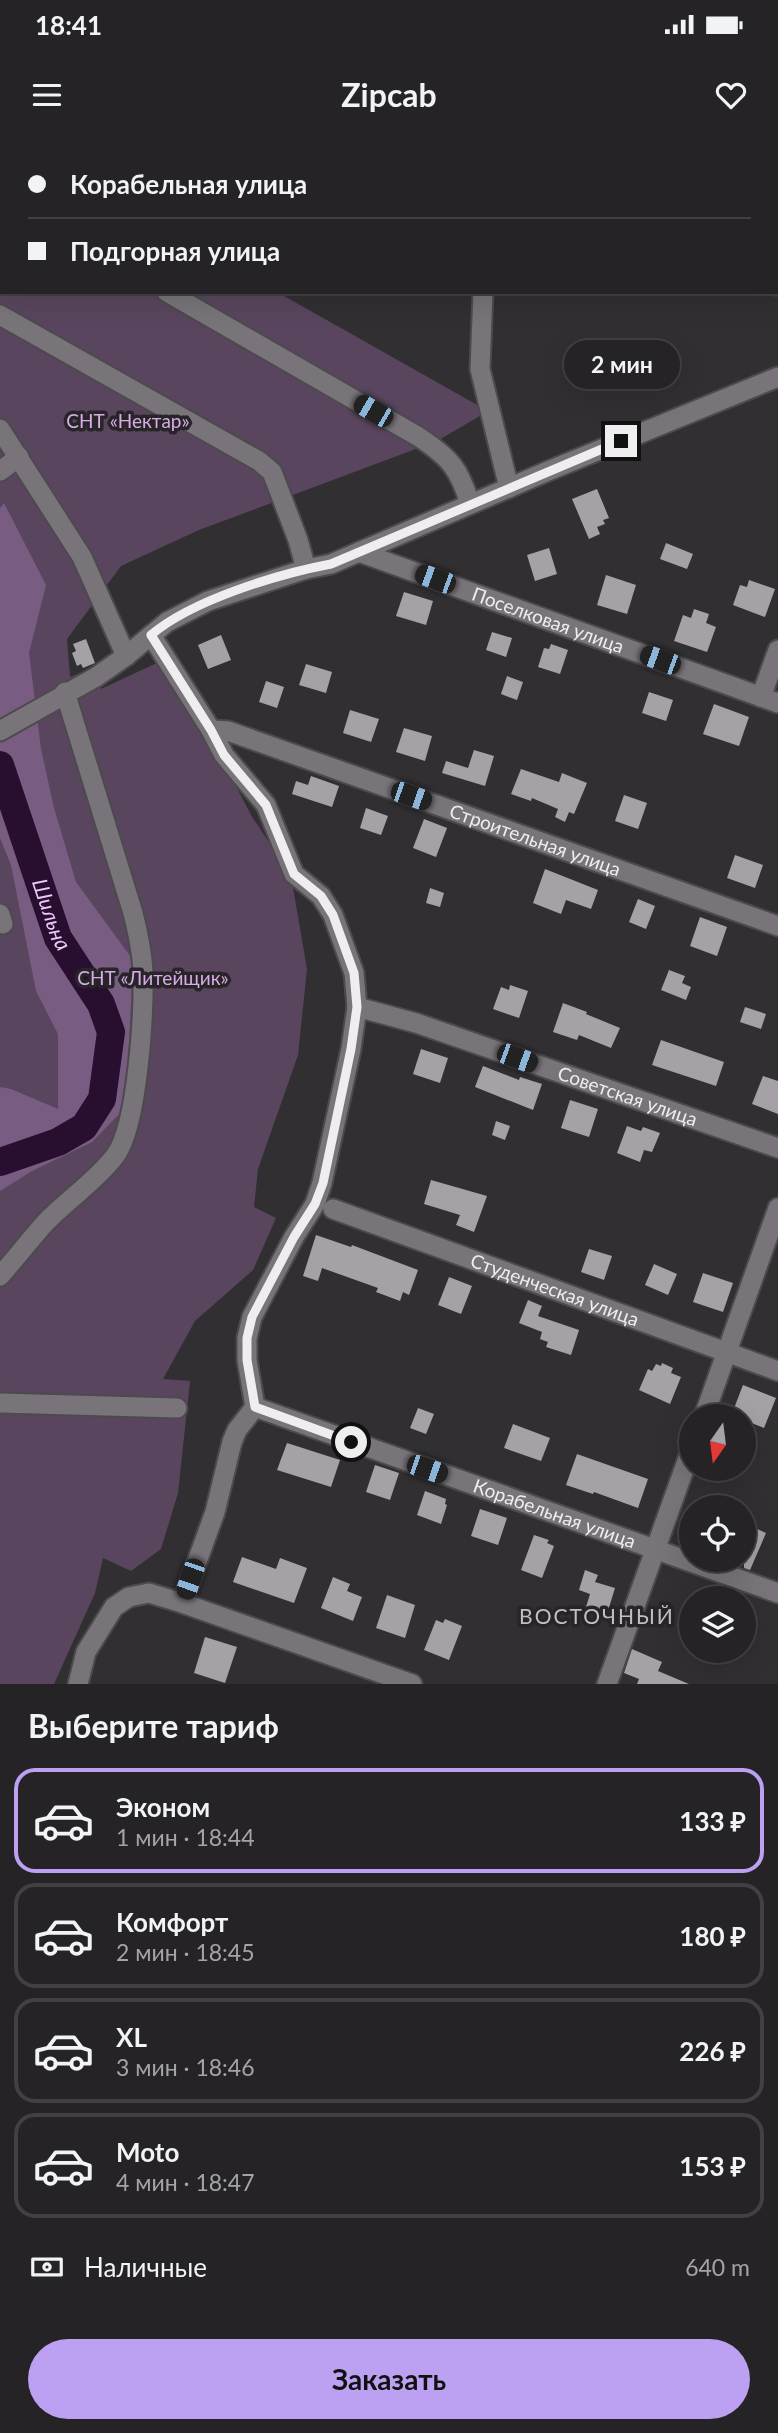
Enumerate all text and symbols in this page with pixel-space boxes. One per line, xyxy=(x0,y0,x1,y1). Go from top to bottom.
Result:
text: 18:41 xyxy=(35,9,102,41)
text: Zipcab xyxy=(341,75,437,114)
icon: menu xyxy=(28,76,66,114)
icon: heart xyxy=(712,76,750,114)
text: Корабельная улица xyxy=(70,168,307,200)
text: Подгорная улица xyxy=(70,235,280,267)
callout: 2 мин xyxy=(563,340,679,388)
text: 2 мин xyxy=(591,350,653,378)
car xyxy=(350,391,397,431)
park label: СНТ «Нектар» xyxy=(66,409,190,432)
route end xyxy=(605,425,637,457)
car xyxy=(412,562,459,596)
street label: Поселковая улица xyxy=(469,582,627,658)
car xyxy=(637,643,684,677)
car xyxy=(388,779,435,813)
street label: Строительная улица xyxy=(447,799,624,880)
water label: Шильна xyxy=(28,875,77,955)
park label: СНТ «Литейщик» xyxy=(77,966,229,989)
car xyxy=(494,1041,541,1075)
street label: Советская улица xyxy=(555,1061,701,1130)
street label: Студенческая улица xyxy=(468,1248,642,1330)
north arrow xyxy=(679,1404,756,1480)
map controls xyxy=(679,1404,756,1663)
route start xyxy=(335,1426,367,1458)
car xyxy=(404,1452,451,1486)
street label: Корабельная улица xyxy=(471,1474,639,1553)
button: locate xyxy=(679,1495,756,1572)
car xyxy=(174,1556,207,1602)
button: layers xyxy=(679,1586,756,1663)
district label: ВОСТОЧНЫЙ xyxy=(519,1603,675,1628)
text: Выберите тариф xyxy=(28,1706,279,1745)
icon: car xyxy=(32,1789,95,1852)
text: Эконом xyxy=(116,1791,210,1823)
text: 133 ₽ xyxy=(679,1805,746,1837)
text: 1 мин · 18:44 xyxy=(116,1823,255,1851)
icon: car xyxy=(32,1904,95,1967)
text: Комфорт xyxy=(116,1906,228,1938)
text: 180 ₽ xyxy=(679,1920,746,1952)
text: 2 мин · 18:45 xyxy=(116,1938,255,1966)
icon: car xyxy=(32,2019,95,2082)
text: XL xyxy=(116,2021,147,2053)
text: 226 ₽ xyxy=(679,2035,746,2067)
text: 3 мин · 18:46 xyxy=(116,2053,255,2081)
icon: car xyxy=(32,2134,95,2197)
text: Moto xyxy=(116,2136,179,2168)
text: 153 ₽ xyxy=(679,2150,746,2182)
text: 4 мин · 18:47 xyxy=(116,2168,255,2196)
icon: cash xyxy=(28,2248,66,2286)
text: Наличные xyxy=(84,2251,207,2283)
text: 640 m xyxy=(685,2253,750,2281)
button: Заказать xyxy=(28,2339,750,2419)

